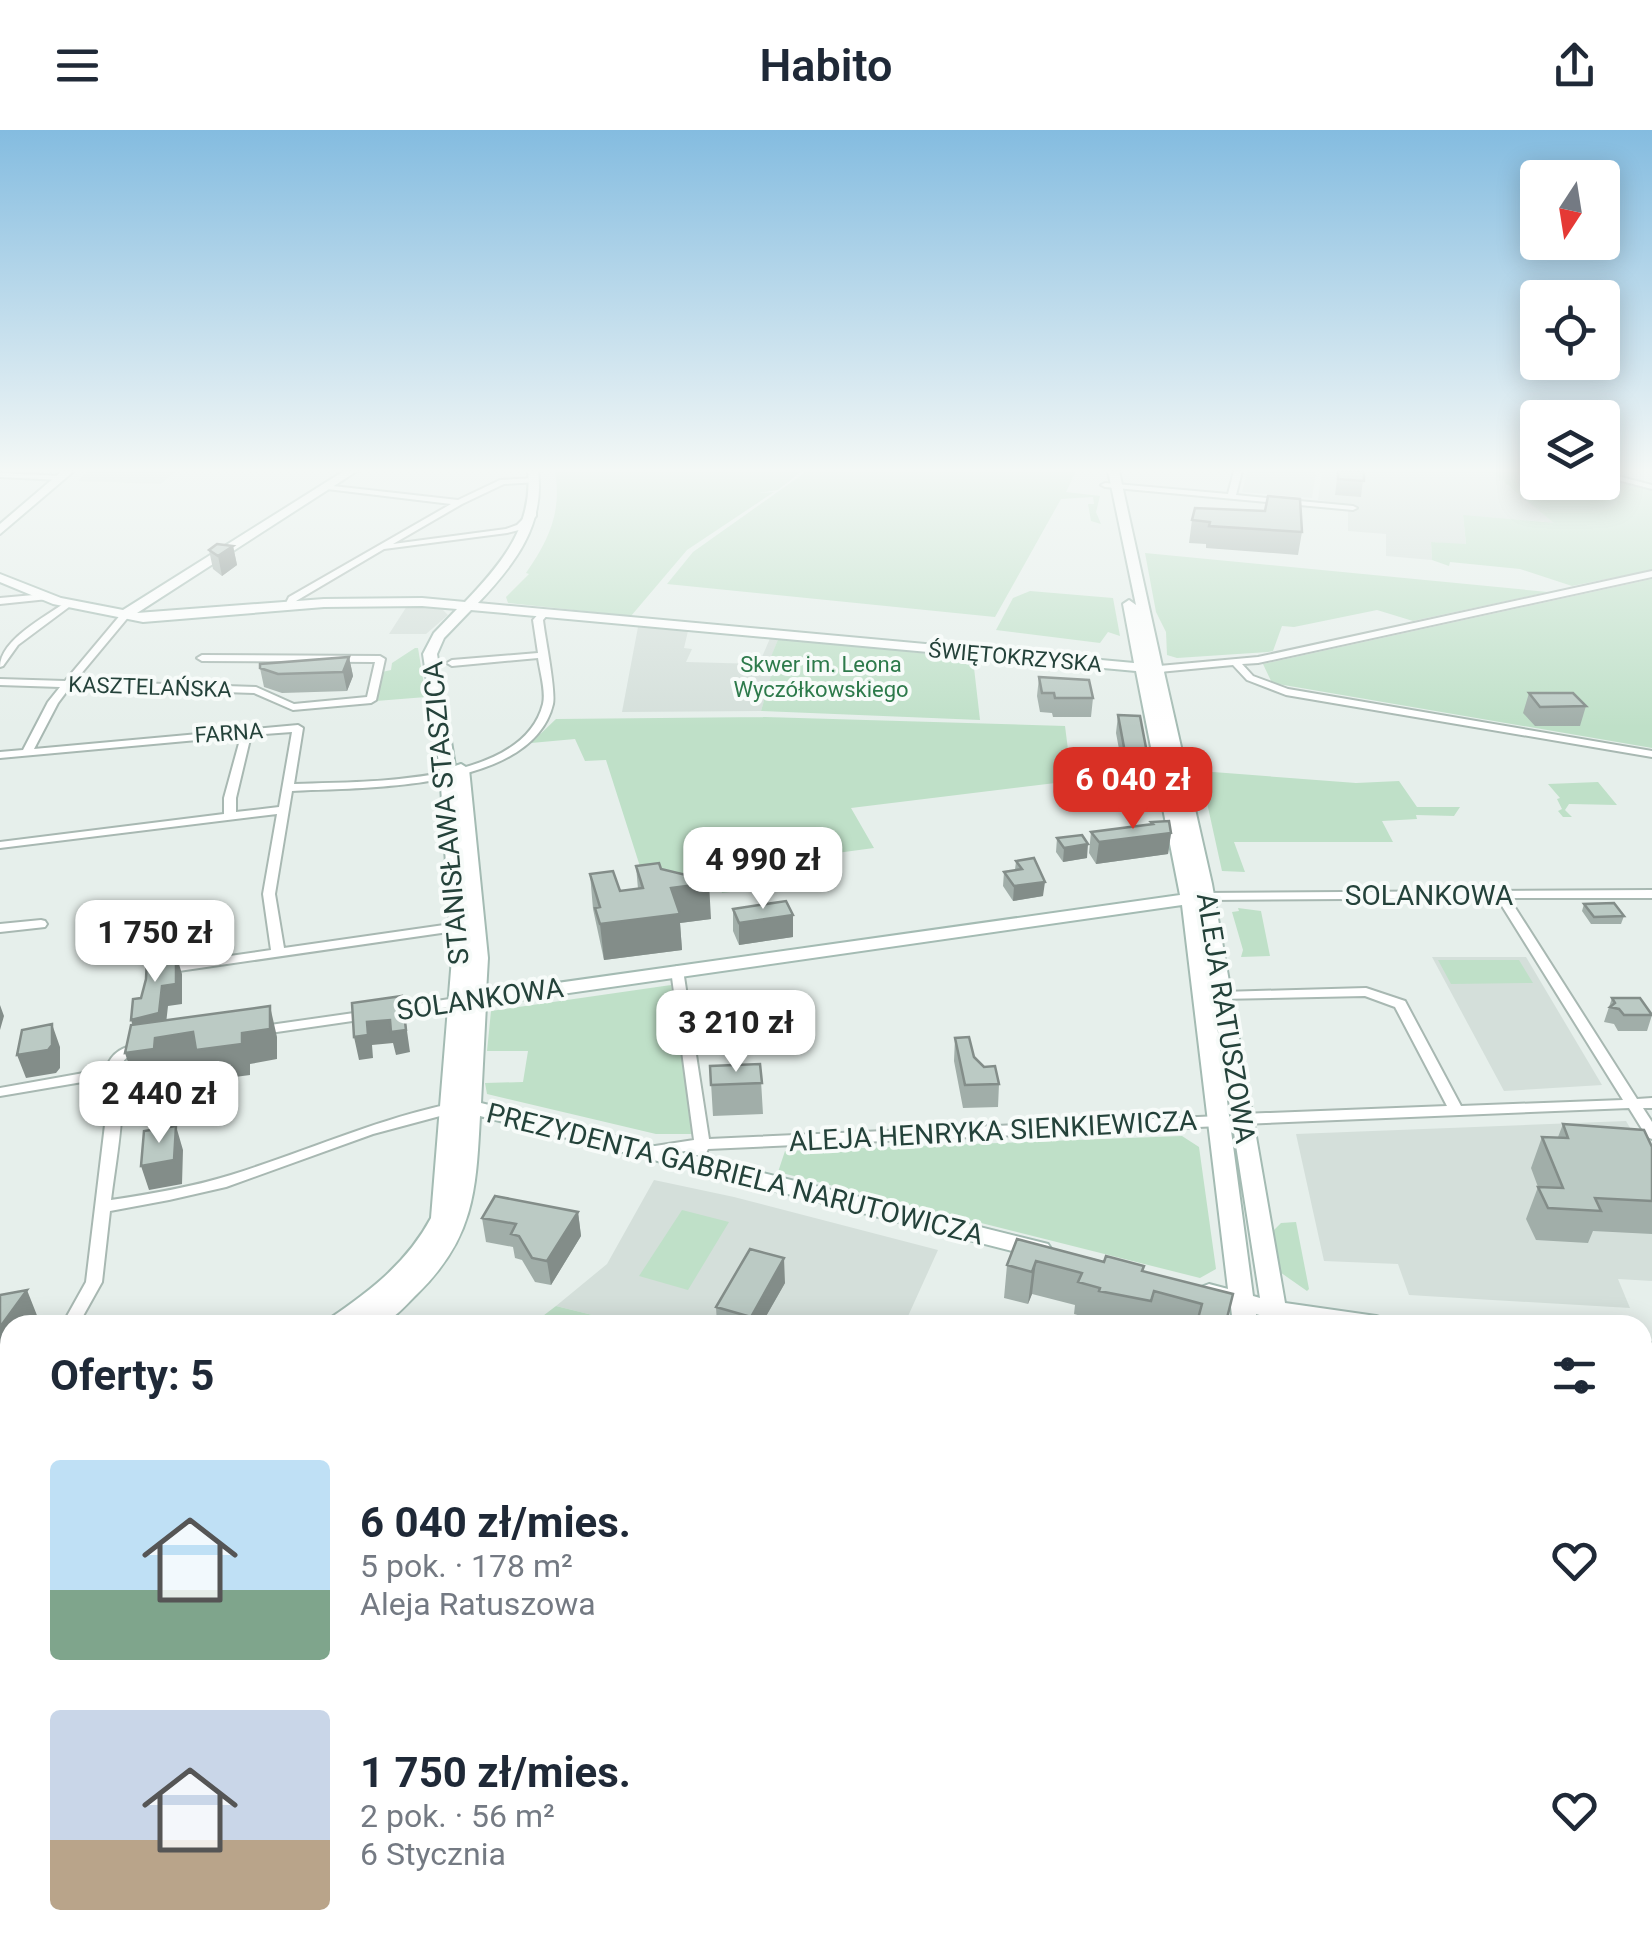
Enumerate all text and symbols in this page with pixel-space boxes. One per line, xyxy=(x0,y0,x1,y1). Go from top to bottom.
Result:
icon: menu xyxy=(50,38,105,93)
icon: share xyxy=(1547,38,1602,93)
text: Habito xyxy=(759,39,893,92)
north arrow xyxy=(1520,160,1620,260)
map controls xyxy=(1520,160,1620,500)
button: locate xyxy=(1520,280,1620,380)
button: layers xyxy=(1520,400,1620,500)
street label: ŚWIĘTOKRZYSKA xyxy=(927,636,1104,677)
park label: Skwer im. Leona Wyczółkowskiego xyxy=(733,652,909,702)
street label: STANISŁAWA STASZICA xyxy=(416,660,476,966)
street label: KASZTELAŃSKA xyxy=(68,672,233,702)
street label: FARNA xyxy=(194,718,265,748)
pin: 6 040 zł xyxy=(1030,747,1236,832)
text: 6 040 zł xyxy=(1075,760,1191,798)
pin: 4 990 zł xyxy=(660,827,866,912)
text: 4 990 zł xyxy=(705,840,821,878)
street label: SOLANKOWA xyxy=(1345,879,1513,912)
street label: ALEJA RATUSZOWA xyxy=(1190,890,1262,1146)
pin: 1 750 zł xyxy=(52,900,258,985)
text: 1 750 zł xyxy=(97,913,213,951)
street label: SOLANKOWA xyxy=(394,971,566,1027)
pin: 3 210 zł xyxy=(633,990,839,1075)
text: 3 210 zł xyxy=(678,1003,794,1041)
pin: 2 440 zł xyxy=(56,1061,262,1146)
text: 2 440 zł xyxy=(101,1074,217,1112)
street label: PREZYDENTA GABRIELA NARUTOWICZA xyxy=(483,1096,987,1252)
street label: ALEJA HENRYKA SIENKIEWICZA xyxy=(788,1104,1198,1158)
icon: filters xyxy=(1547,1348,1602,1403)
text: Oferty: 5 xyxy=(50,1351,214,1400)
text: 6 040 zł/mies. xyxy=(360,1498,631,1547)
icon: home xyxy=(130,1500,250,1620)
icon: heart xyxy=(1547,1533,1602,1588)
text: 5 pok. · 178 m² xyxy=(360,1547,573,1585)
text: Aleja Ratuszowa xyxy=(360,1585,596,1623)
text: 1 750 zł/mies. xyxy=(360,1748,631,1797)
icon: home xyxy=(130,1750,250,1870)
icon: heart xyxy=(1547,1783,1602,1838)
text: 2 pok. · 56 m² xyxy=(360,1797,555,1835)
text: 6 Stycznia xyxy=(360,1835,506,1873)

